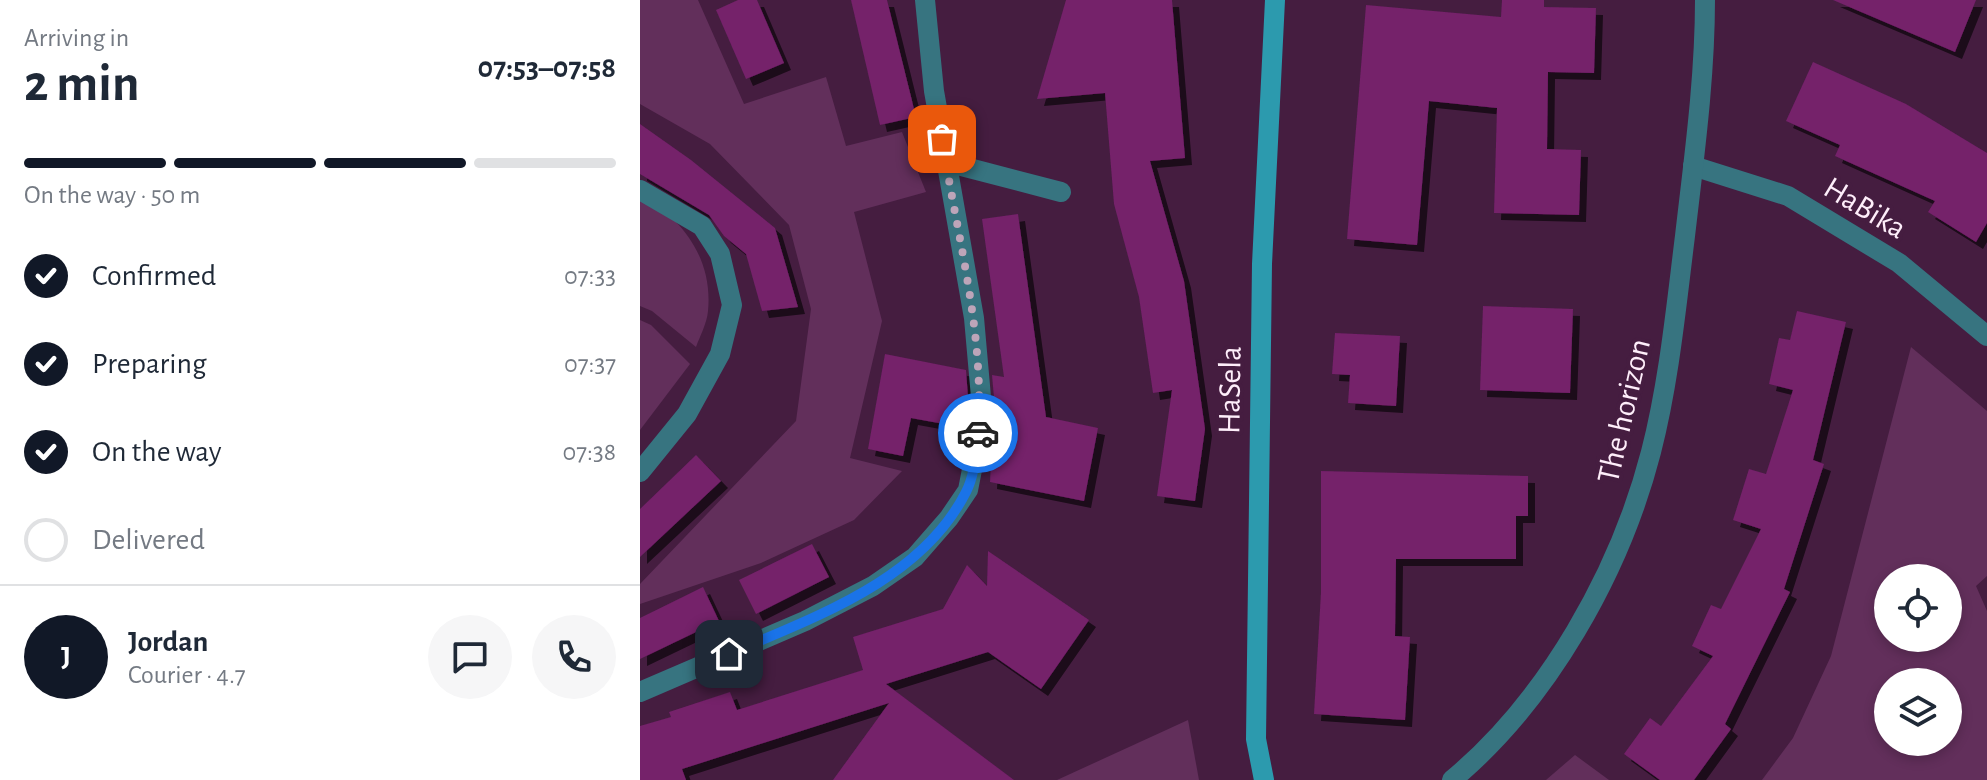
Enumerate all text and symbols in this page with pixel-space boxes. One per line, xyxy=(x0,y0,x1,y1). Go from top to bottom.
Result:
text: Arriving in xyxy=(24,25,129,51)
text: 07:53–07:58 xyxy=(478,53,616,83)
text: 2 min xyxy=(24,58,139,110)
pin xyxy=(908,105,976,173)
icon: bag xyxy=(920,117,964,161)
street label: HaBika xyxy=(1818,171,1912,245)
text: On the way · 50 m xyxy=(24,182,200,208)
icon: check xyxy=(24,254,68,298)
text: Confirmed xyxy=(92,261,216,291)
text: 07:33 xyxy=(564,263,616,289)
street label: The horizon xyxy=(1592,336,1656,486)
icon: check xyxy=(24,342,68,386)
street label: HaSela xyxy=(1213,346,1247,434)
text: Preparing xyxy=(92,349,207,379)
text: 07:37 xyxy=(564,351,616,377)
courier xyxy=(938,393,1018,473)
icon: car xyxy=(956,411,1000,455)
icon: check xyxy=(24,430,68,474)
text: On the way xyxy=(92,437,221,467)
text: 07:38 xyxy=(562,439,616,465)
text: Delivered xyxy=(92,525,205,555)
map controls xyxy=(1874,564,1962,756)
button: locate xyxy=(1874,564,1962,652)
button: chat xyxy=(428,615,512,699)
button: phone xyxy=(532,615,616,699)
pin xyxy=(695,620,763,688)
text: Jordan xyxy=(128,627,208,657)
icon: home xyxy=(707,632,751,676)
text: J xyxy=(61,642,71,672)
text: Courier · 4.7 xyxy=(128,662,246,688)
button: layers xyxy=(1874,668,1962,756)

